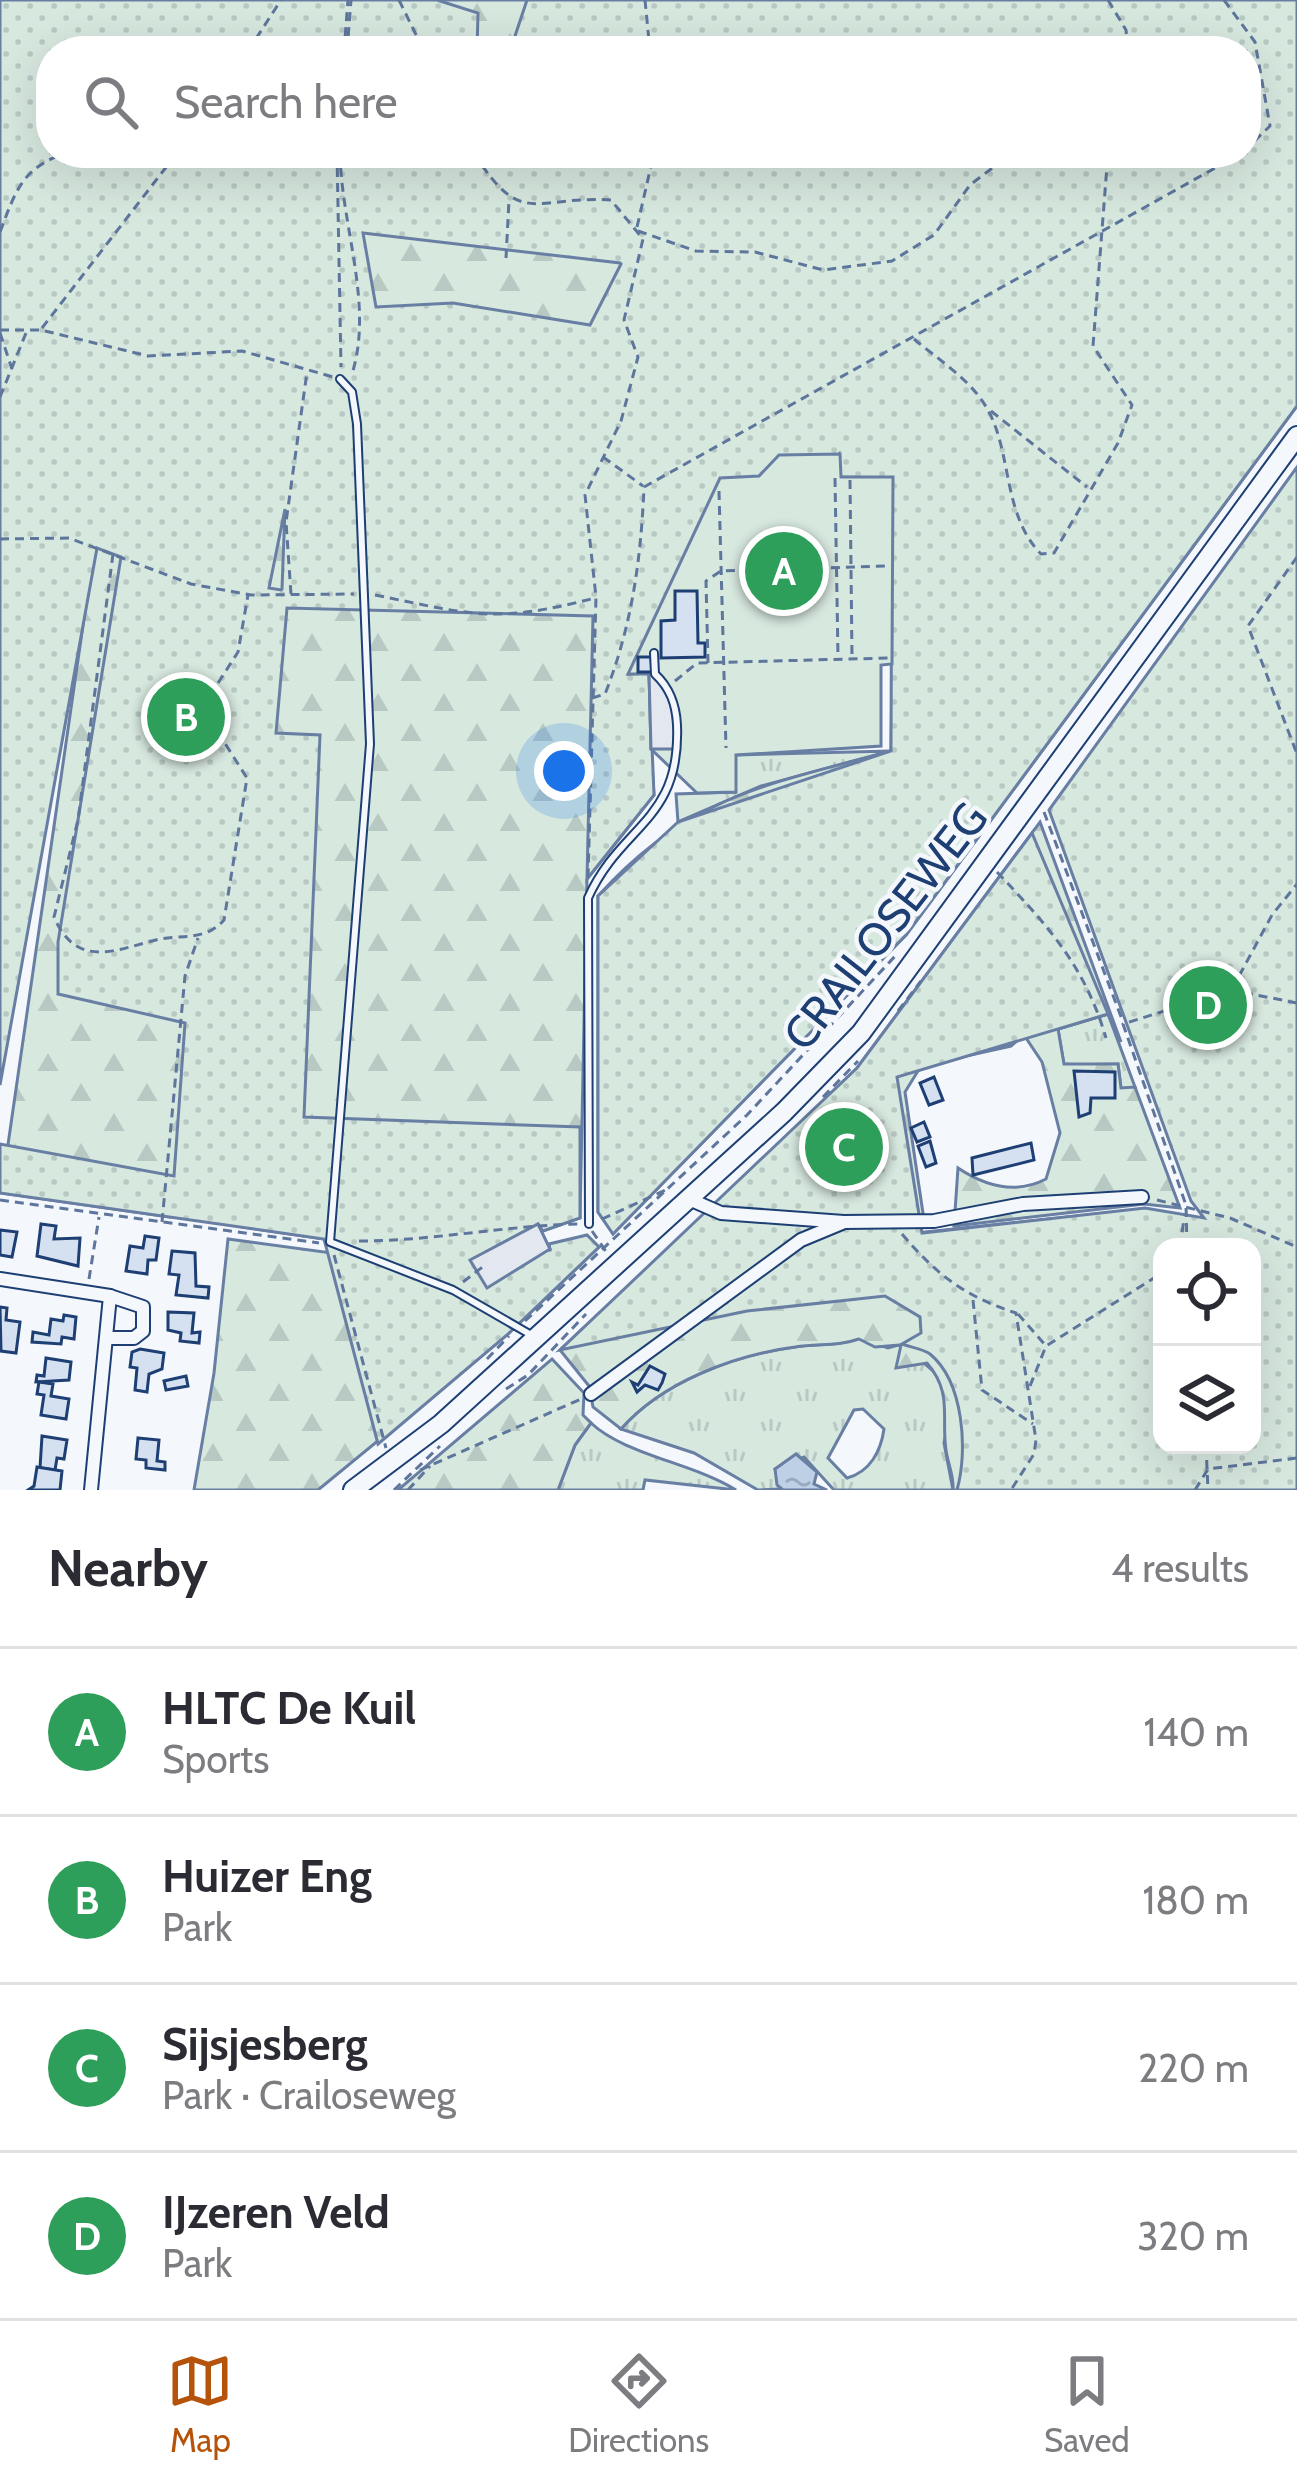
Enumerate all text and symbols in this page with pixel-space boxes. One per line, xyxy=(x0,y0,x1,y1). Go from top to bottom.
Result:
search box xyxy=(36,36,1261,168)
icon: search xyxy=(78,69,144,135)
text: Search here xyxy=(174,75,398,129)
pin: A xyxy=(745,526,823,616)
pin: B xyxy=(147,672,225,762)
your location xyxy=(534,741,594,801)
street label: CRAILOSEWEG xyxy=(772,792,998,1060)
pin: D xyxy=(1169,960,1247,1050)
pin: C xyxy=(805,1102,883,1192)
map controls xyxy=(1153,1238,1261,1454)
button: locate xyxy=(1153,1238,1261,1346)
button: layers xyxy=(1153,1346,1261,1454)
text: Nearby xyxy=(48,1537,208,1599)
text: 4 results xyxy=(1111,1544,1249,1592)
text: HLTC De Kuil xyxy=(162,1681,416,1735)
text: A xyxy=(75,1708,99,1756)
text: 140 m xyxy=(1144,1708,1249,1756)
text: Sports xyxy=(162,1735,269,1783)
text: Huizer Eng xyxy=(162,1849,372,1903)
text: B xyxy=(75,1876,99,1924)
text: 180 m xyxy=(1142,1876,1249,1924)
text: Park xyxy=(162,1903,232,1951)
text: Sijsjesberg xyxy=(162,2017,368,2071)
text: C xyxy=(75,2044,99,2092)
text: 220 m xyxy=(1138,2044,1249,2092)
text: Park · Crailoseweg xyxy=(162,2071,456,2119)
text: IJzeren Veld xyxy=(162,2185,390,2239)
text: D xyxy=(73,2212,101,2260)
text: 320 m xyxy=(1137,2212,1249,2260)
text: Park xyxy=(162,2239,232,2287)
tab: Map xyxy=(167,2348,233,2460)
tab: Directions xyxy=(568,2348,709,2460)
tab: Saved xyxy=(1044,2348,1130,2460)

